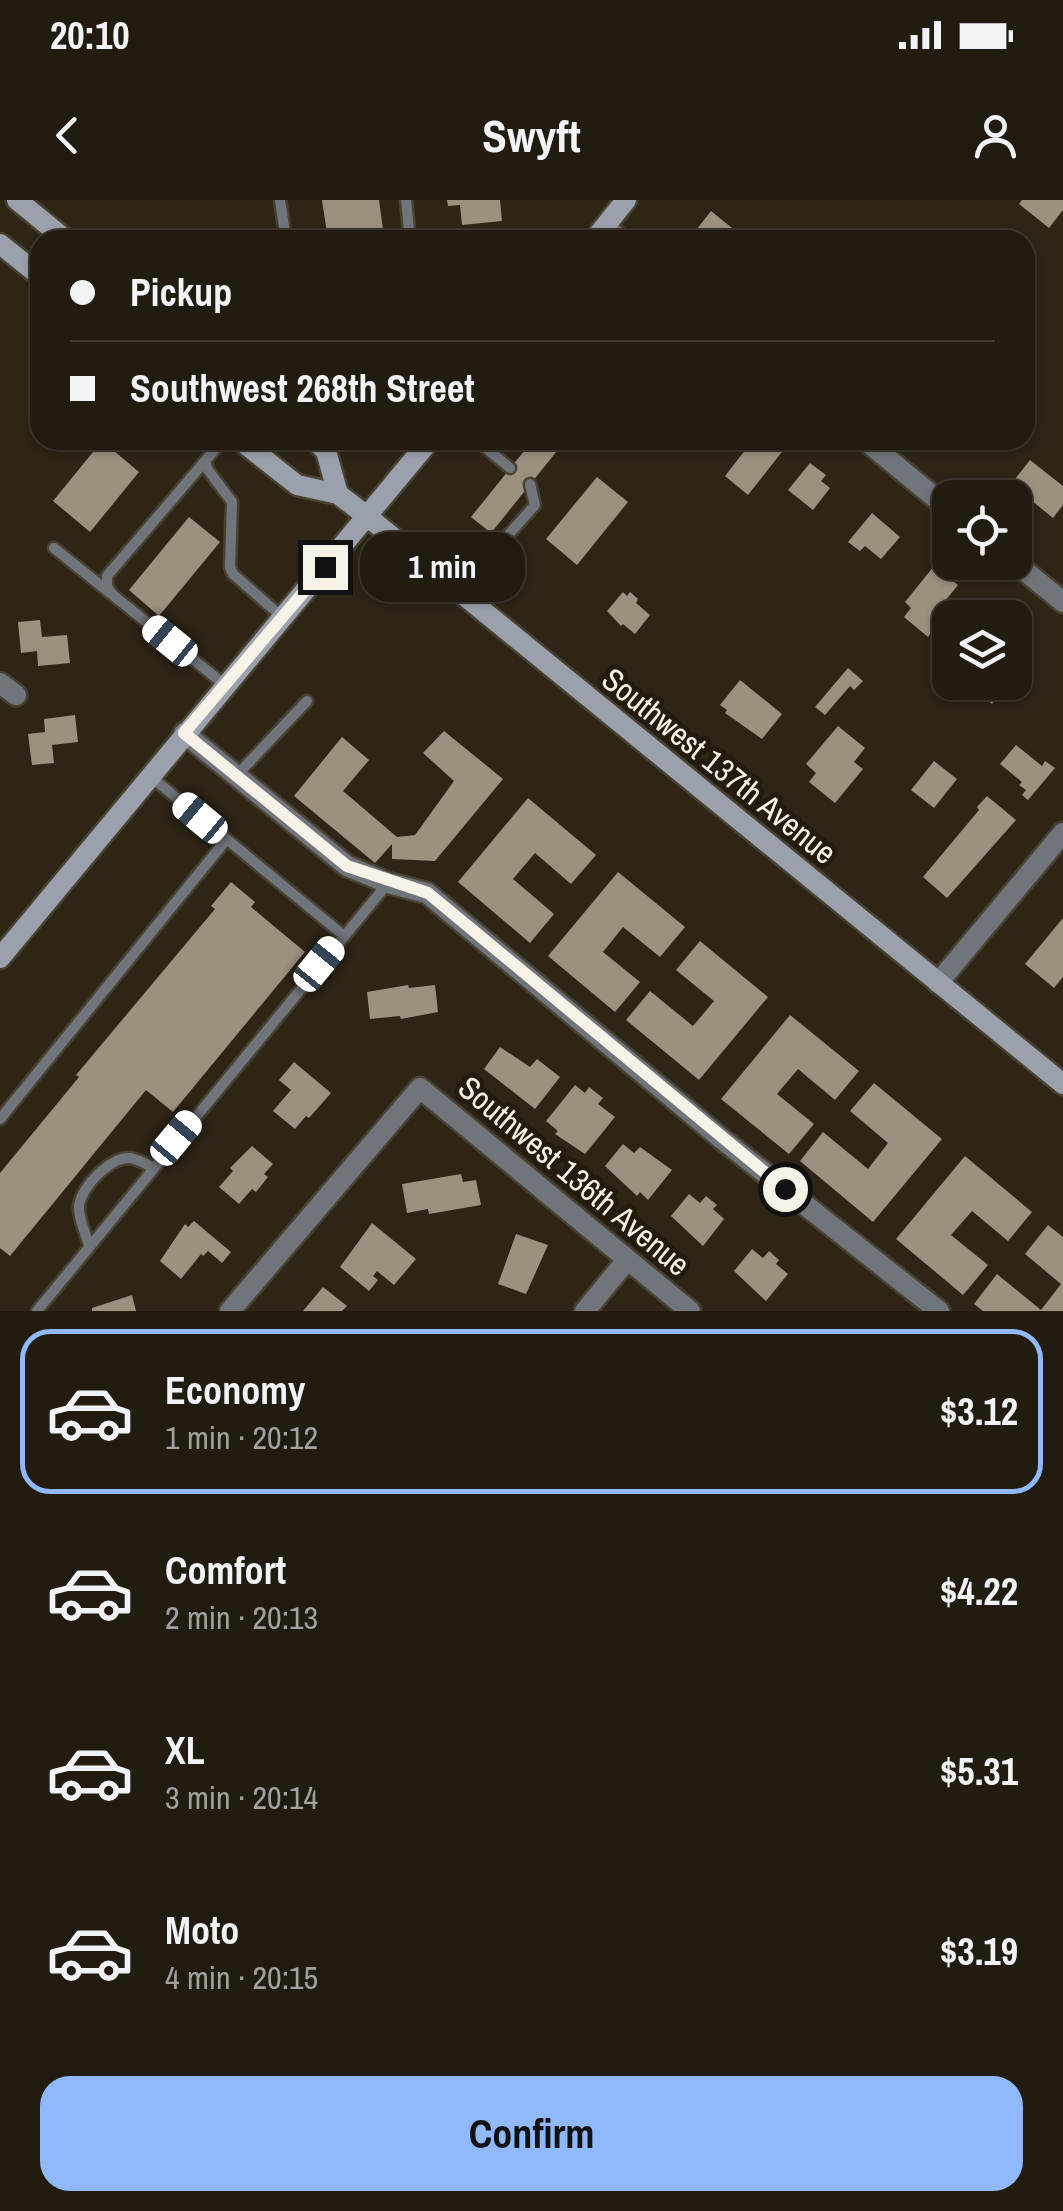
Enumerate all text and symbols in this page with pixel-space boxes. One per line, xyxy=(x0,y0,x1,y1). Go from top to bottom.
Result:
text: 20:10 xyxy=(50,10,130,61)
text: Swyft xyxy=(482,105,581,166)
icon: back xyxy=(40,108,95,163)
icon: person xyxy=(968,108,1023,163)
text: Pickup xyxy=(130,267,232,318)
text: Southwest 268th Street xyxy=(130,363,475,414)
map controls xyxy=(932,480,1032,700)
button: locate xyxy=(932,480,1032,580)
callout: 1 min xyxy=(360,532,525,602)
route end xyxy=(303,545,348,590)
text: 1 min xyxy=(408,545,477,588)
button: layers xyxy=(932,600,1032,700)
car xyxy=(137,610,203,672)
street label: Southwest 137th Avenue xyxy=(593,658,845,874)
car xyxy=(167,787,233,849)
car xyxy=(288,931,350,997)
street label: Southwest 136th Avenue xyxy=(449,1066,699,1285)
car xyxy=(145,1105,207,1171)
route start xyxy=(763,1167,808,1212)
text: Economy xyxy=(165,1365,305,1416)
icon: car xyxy=(45,1367,135,1457)
text: $3.12 xyxy=(940,1386,1018,1437)
text: 1 min · 20:12 xyxy=(165,1416,318,1459)
text: Comfort xyxy=(165,1545,286,1596)
icon: car xyxy=(45,1547,135,1637)
text: $4.22 xyxy=(940,1566,1018,1617)
text: 2 min · 20:13 xyxy=(165,1596,318,1639)
text: XL xyxy=(165,1725,205,1776)
icon: car xyxy=(45,1727,135,1817)
text: $5.31 xyxy=(940,1746,1018,1797)
text: 3 min · 20:14 xyxy=(165,1776,318,1819)
text: Moto xyxy=(165,1905,239,1956)
icon: car xyxy=(45,1907,135,1997)
text: $3.19 xyxy=(940,1926,1018,1977)
text: 4 min · 20:15 xyxy=(165,1956,318,1999)
button: Confirm xyxy=(40,2076,1023,2191)

